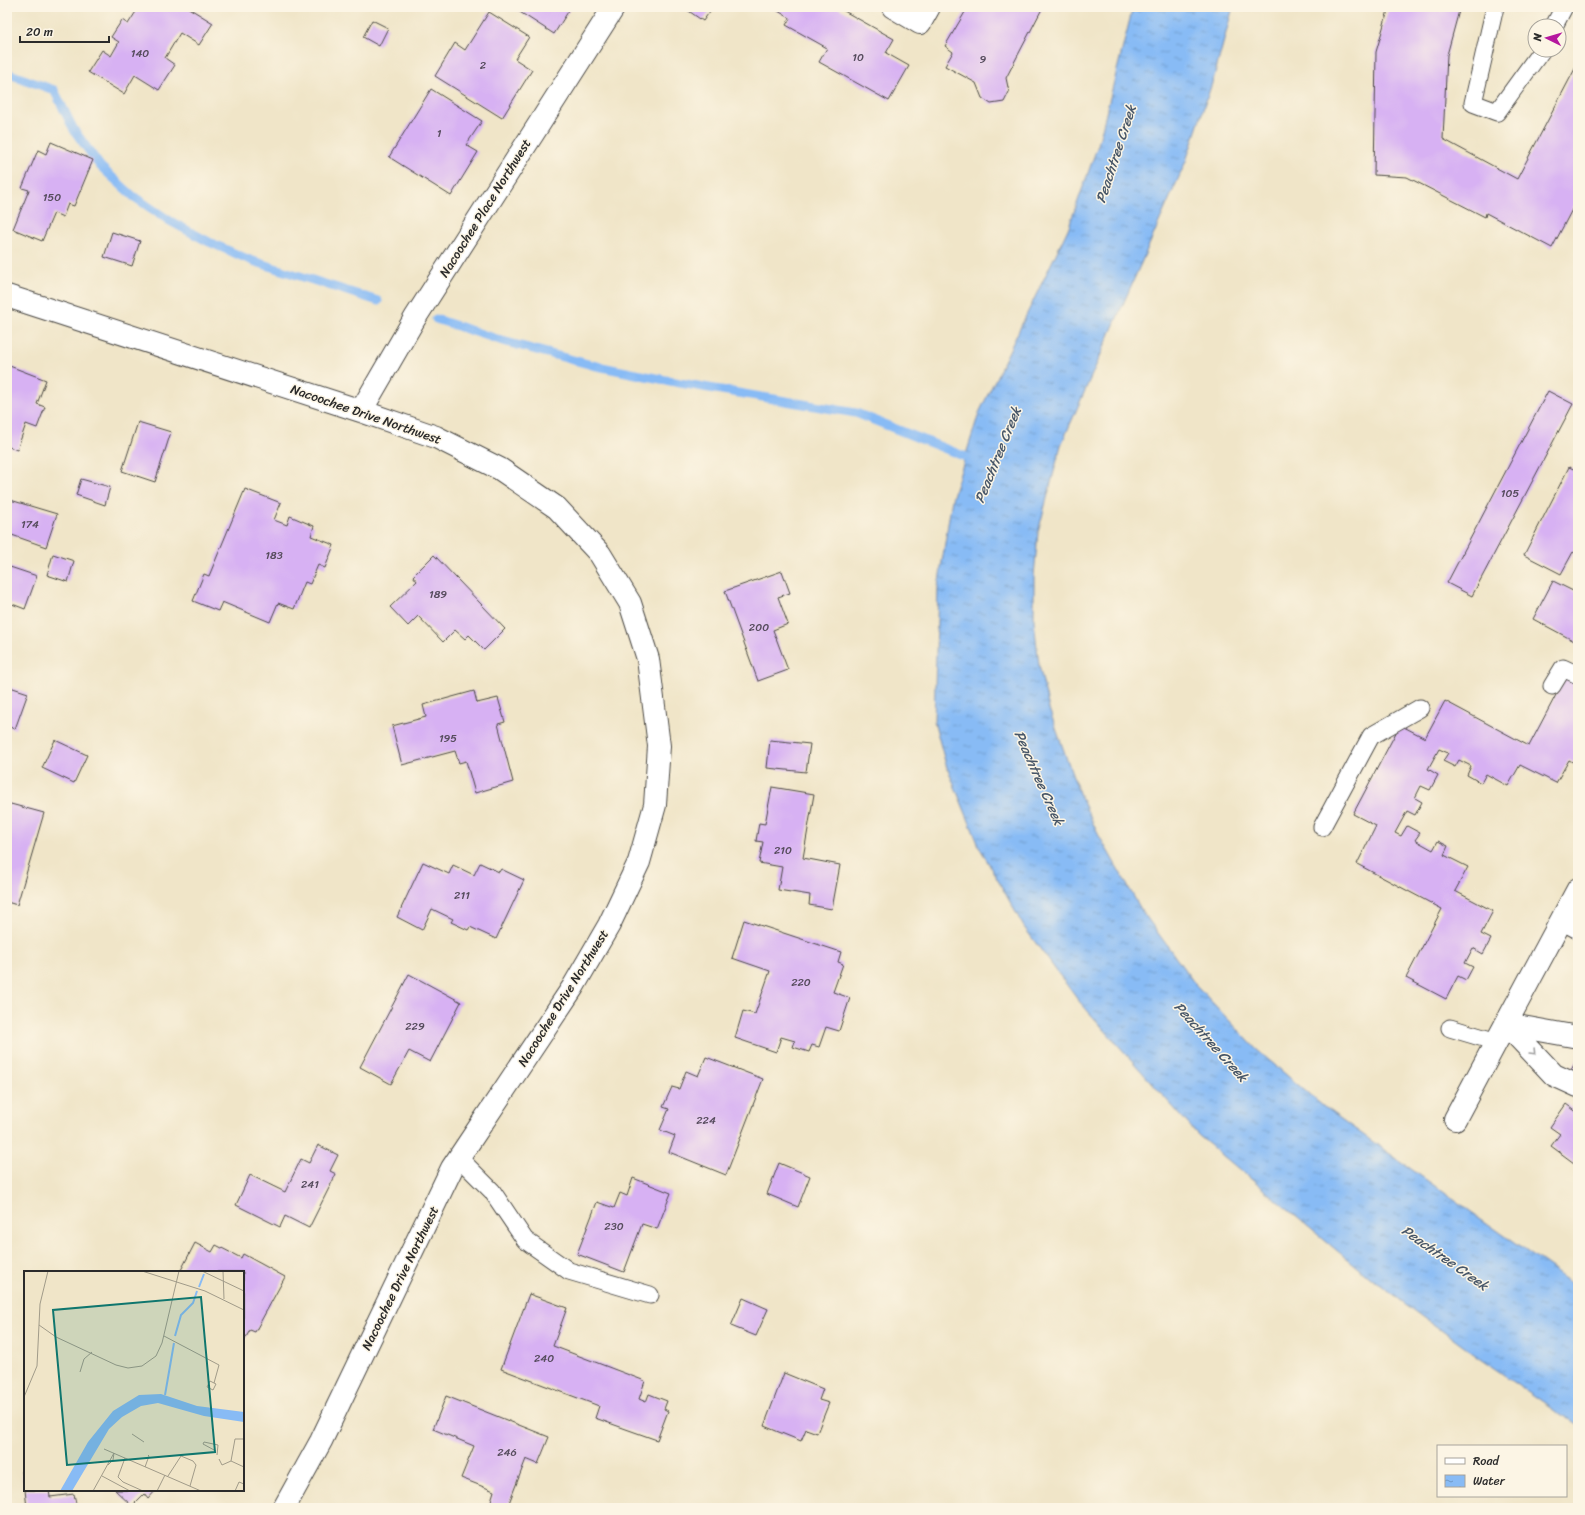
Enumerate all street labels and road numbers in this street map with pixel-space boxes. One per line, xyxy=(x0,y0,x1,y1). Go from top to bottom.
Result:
street label: Nacoochee Place Northwest xyxy=(433,134,537,282)
street label: Nacoochee Drive Northwest xyxy=(287,377,445,451)
street label: Nacoochee Drive Northwest xyxy=(511,924,615,1071)
street label: Nacoochee Drive Northwest xyxy=(355,1202,445,1354)

